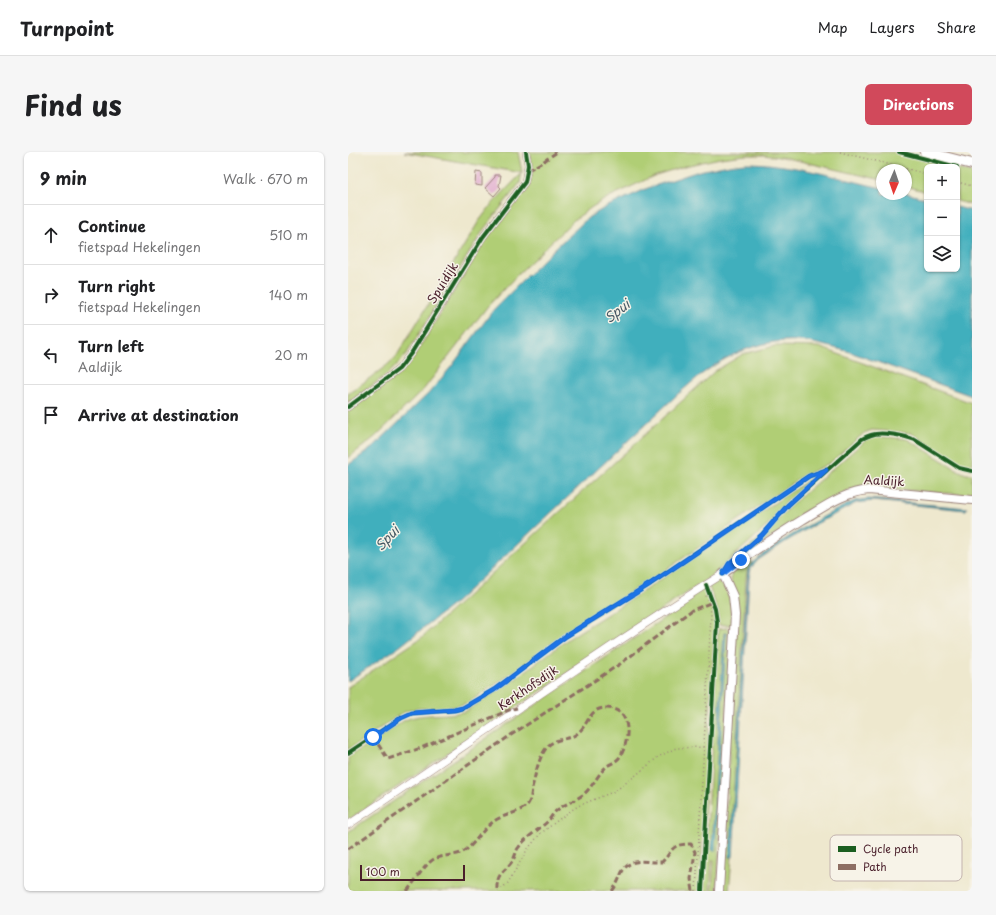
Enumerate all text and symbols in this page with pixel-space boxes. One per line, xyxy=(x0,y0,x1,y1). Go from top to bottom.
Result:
text: Turnpoint xyxy=(20,14,114,42)
text: Map xyxy=(818,17,848,38)
text: Layers xyxy=(870,17,915,38)
text: Share xyxy=(937,17,976,38)
text: Find us xyxy=(24,83,122,126)
button: Directions xyxy=(865,84,972,125)
north arrow xyxy=(876,164,912,200)
map controls xyxy=(924,164,960,272)
button: + xyxy=(924,164,960,200)
text: 9 min xyxy=(40,165,87,191)
text: Walk · 670 m xyxy=(223,169,308,188)
button: − xyxy=(924,200,960,236)
text: Continue xyxy=(78,214,146,237)
icon: ahead xyxy=(40,224,62,246)
text: 510 m xyxy=(269,225,308,244)
button: layers xyxy=(924,236,960,272)
text: fietspad Hekelingen xyxy=(78,237,201,256)
street label: Spuidijk xyxy=(422,258,462,307)
text: Turn right xyxy=(78,274,155,297)
icon: right xyxy=(40,284,62,306)
text: 140 m xyxy=(269,285,308,304)
water label: Spui xyxy=(600,293,635,327)
text: fietspad Hekelingen xyxy=(78,297,201,316)
text: Turn left xyxy=(78,334,144,357)
icon: left xyxy=(40,344,62,366)
text: 20 m xyxy=(274,345,308,364)
text: Aaldijk xyxy=(78,357,122,376)
text: Arrive at destination xyxy=(78,403,239,426)
icon: arrive xyxy=(40,404,62,426)
street label: Aaldijk xyxy=(863,470,905,490)
water label: Spui xyxy=(370,519,405,554)
route end xyxy=(732,551,750,569)
street label: Kerkhofsdijk xyxy=(494,660,562,714)
route start xyxy=(364,728,382,746)
legend xyxy=(830,835,962,881)
text: Cycle path xyxy=(863,840,918,857)
text: Path xyxy=(863,858,887,875)
scale bar xyxy=(360,863,465,882)
text: 100 m xyxy=(366,863,400,880)

